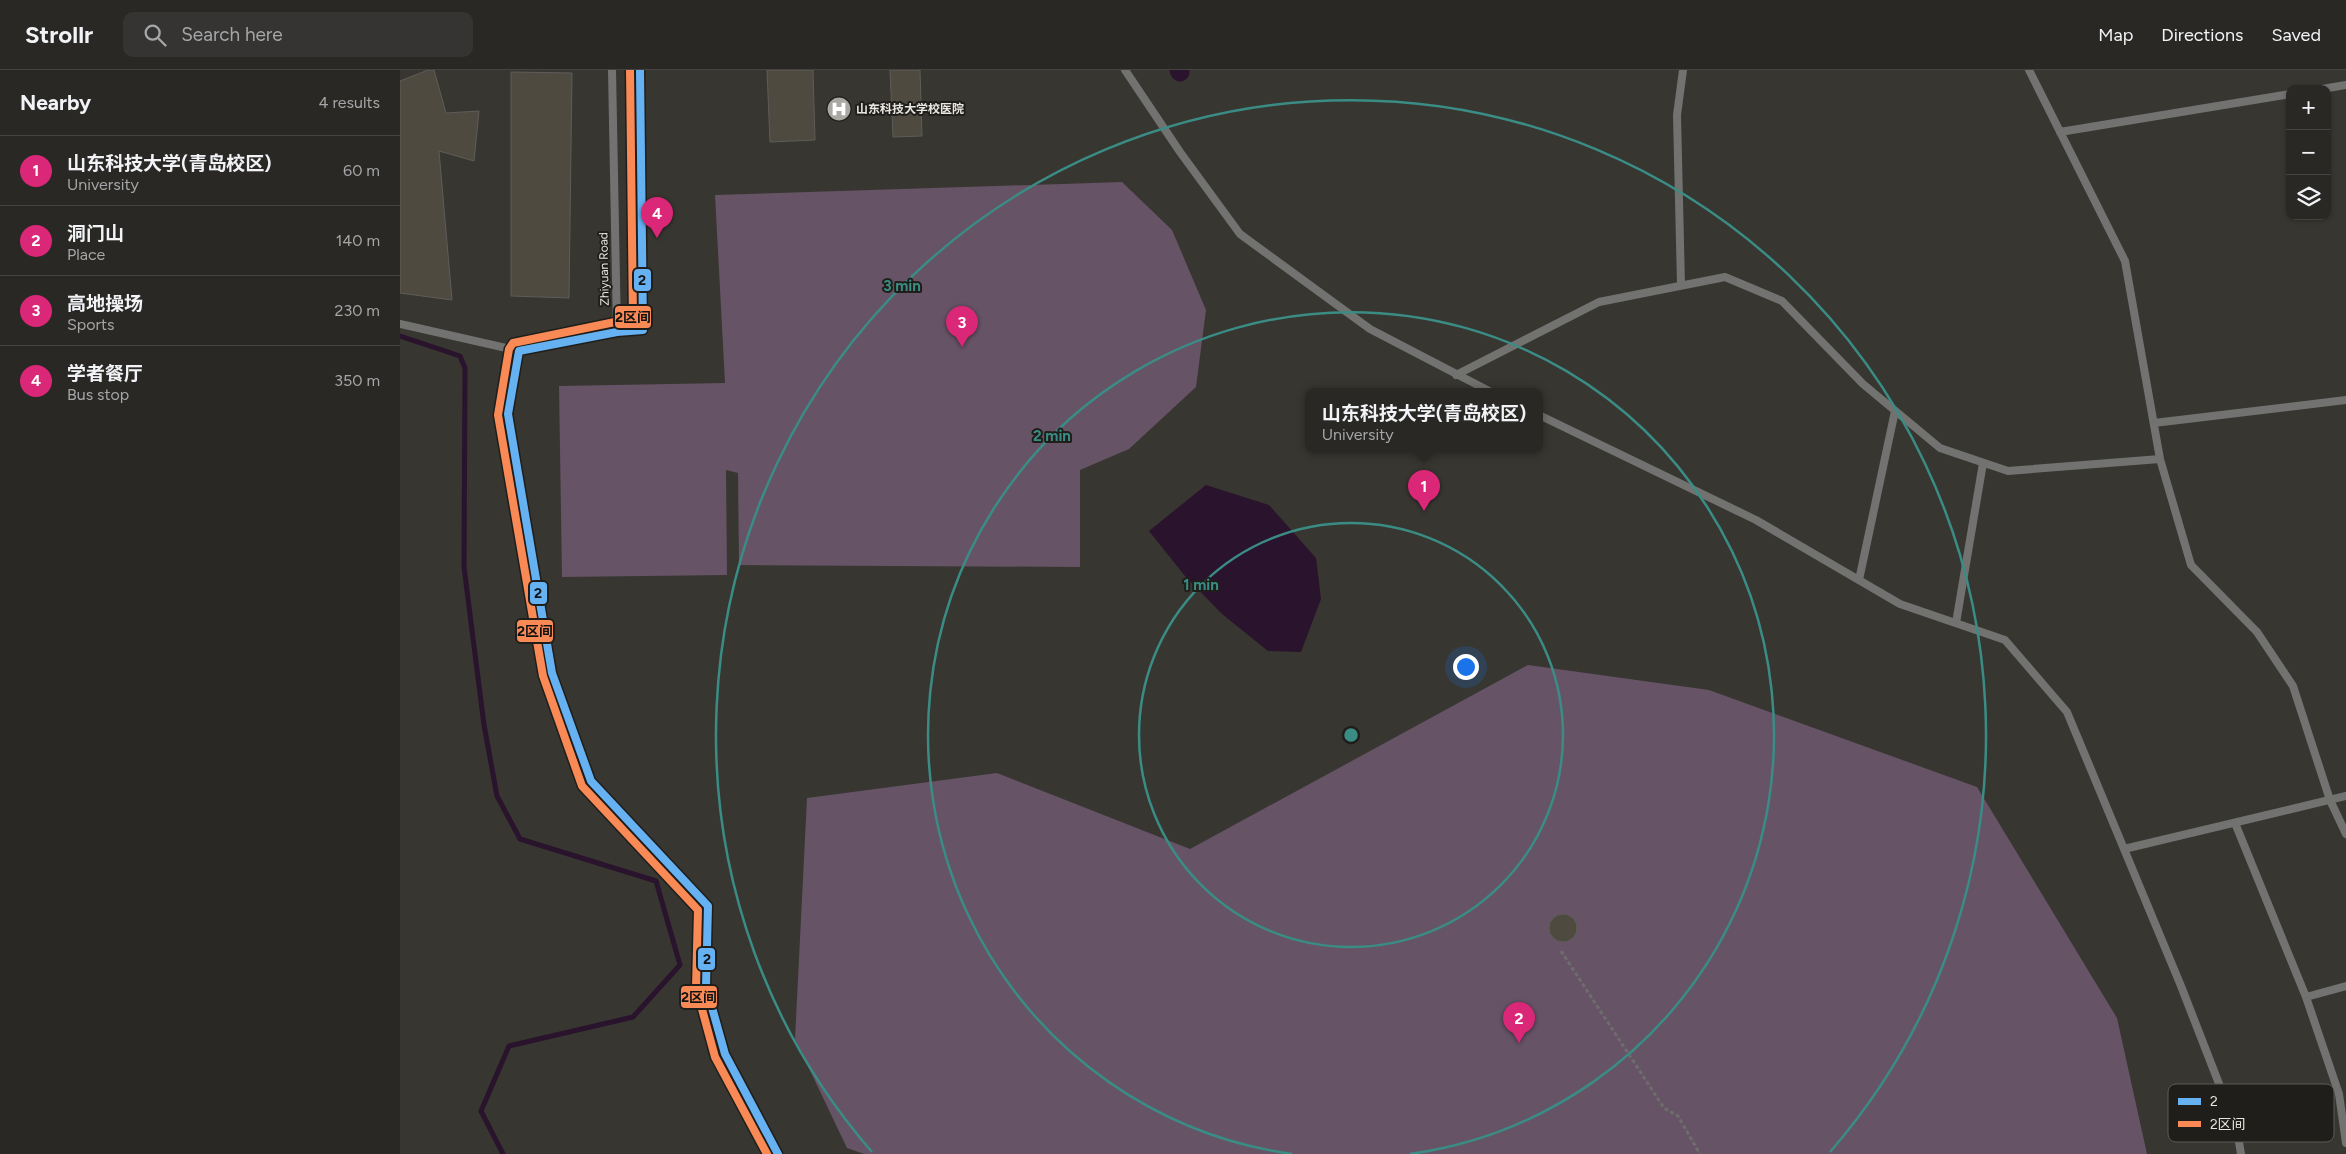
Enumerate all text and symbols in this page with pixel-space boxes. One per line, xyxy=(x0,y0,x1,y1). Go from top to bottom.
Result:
search box xyxy=(123,12,473,57)
text: Strollr xyxy=(25,20,93,49)
icon: search xyxy=(141,21,169,49)
text: Search here xyxy=(181,23,283,46)
text: Map xyxy=(2098,24,2133,46)
text: Directions xyxy=(2161,24,2243,46)
text: Saved xyxy=(2271,24,2321,46)
map controls xyxy=(2286,85,2331,220)
button: + xyxy=(2286,85,2331,130)
text: Nearby xyxy=(20,90,91,115)
text: 4 results xyxy=(319,93,380,112)
hospital icon: 山东科技大学校医院 xyxy=(826,96,852,122)
place label: 山东科技大学校医院 xyxy=(856,102,964,116)
button: − xyxy=(2286,130,2331,175)
text: 山东科技大学(青岛校区) xyxy=(67,152,272,175)
text: 1 xyxy=(33,161,39,180)
text: 60 m xyxy=(343,161,380,180)
text: University xyxy=(67,175,139,194)
button: layers xyxy=(2286,175,2331,220)
pin: 4 xyxy=(641,197,673,238)
text: 洞门山 xyxy=(67,222,124,245)
text: 2 xyxy=(31,231,41,250)
text: 140 m xyxy=(336,231,380,250)
street label: Zhiyuan Road xyxy=(596,232,612,306)
text: Place xyxy=(67,245,105,264)
line badge: 2 xyxy=(633,268,652,292)
text: 2 xyxy=(638,272,646,289)
text: 3 min xyxy=(883,277,921,295)
text: 高地操场 xyxy=(67,292,143,315)
text: 3 xyxy=(32,301,40,320)
text: 230 m xyxy=(335,301,380,320)
line badge: 2区间 xyxy=(614,305,652,329)
pin: 3 xyxy=(946,306,978,347)
text: 2区间 xyxy=(615,309,651,326)
text: Sports xyxy=(67,315,114,334)
text: 学者餐厅 xyxy=(67,362,143,385)
text: 4 xyxy=(31,371,41,390)
text: 350 m xyxy=(334,371,380,390)
text: Bus stop xyxy=(67,385,129,404)
popup xyxy=(1305,388,1543,453)
text: 山东科技大学(青岛校区) xyxy=(1322,402,1526,425)
text: University xyxy=(1322,425,1394,444)
text: 2 min xyxy=(1033,427,1071,445)
pin: 1 xyxy=(1408,470,1440,511)
text: 1 min xyxy=(1183,576,1219,594)
line badge: 2 xyxy=(529,581,548,605)
text: 2 xyxy=(534,585,542,602)
line badge: 2区间 xyxy=(516,619,554,643)
text: 2区间 xyxy=(517,623,553,640)
your location xyxy=(1453,654,1479,680)
centre of rings xyxy=(1342,726,1360,744)
line badge: 2 xyxy=(697,947,716,971)
text: 2 xyxy=(703,951,711,968)
line badge: 2区间 xyxy=(680,985,718,1009)
text: 2区间 xyxy=(681,989,717,1006)
pin: 2 xyxy=(1503,1002,1535,1043)
legend xyxy=(2168,1084,2334,1142)
text: 2 xyxy=(2210,1093,2218,1110)
text: 2区间 xyxy=(2210,1116,2246,1133)

